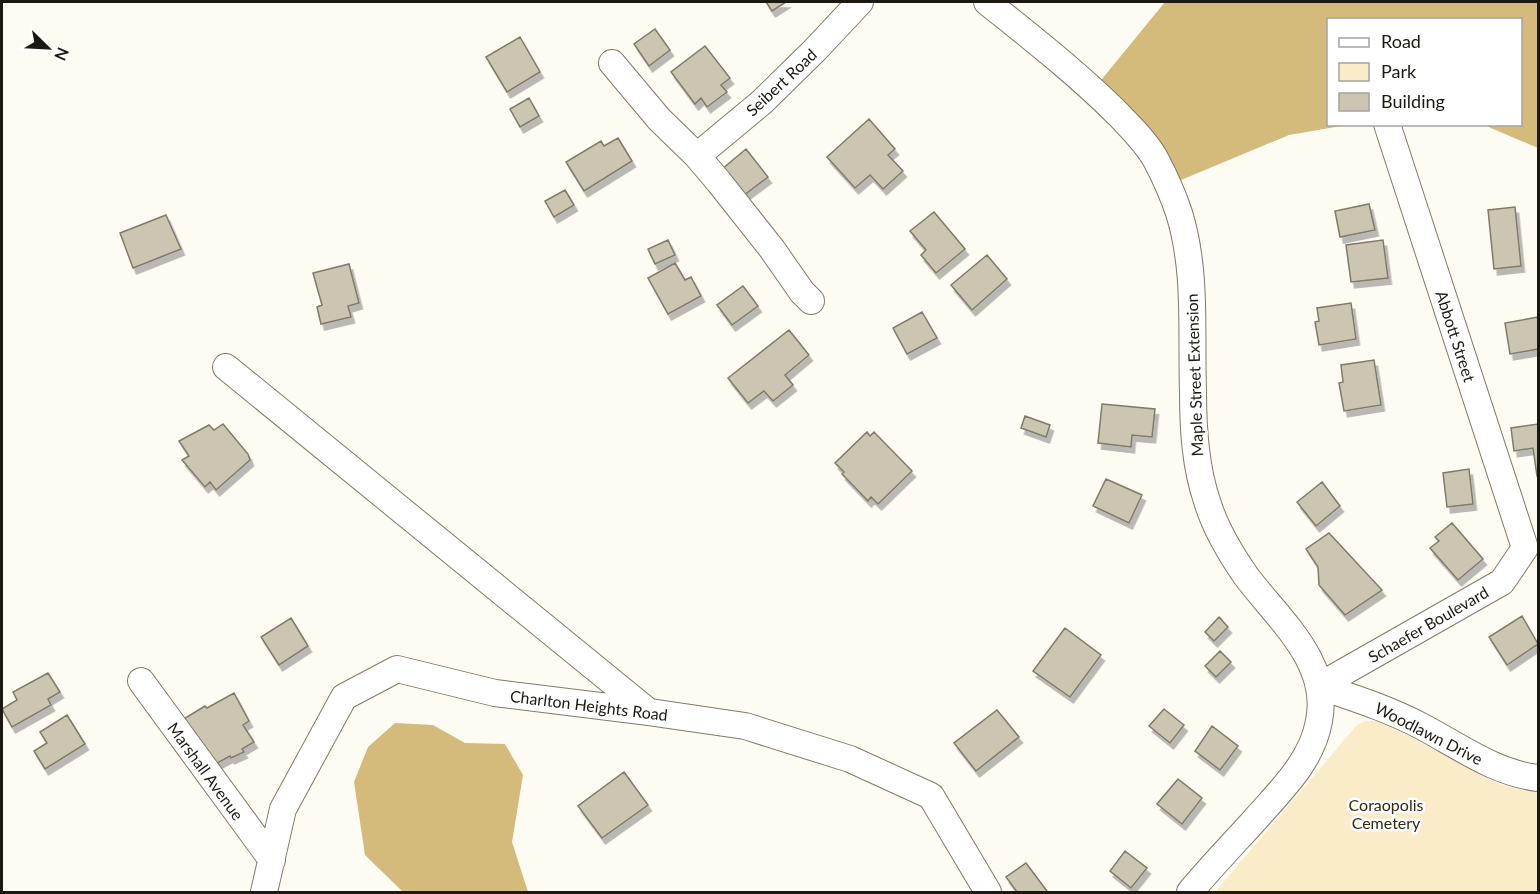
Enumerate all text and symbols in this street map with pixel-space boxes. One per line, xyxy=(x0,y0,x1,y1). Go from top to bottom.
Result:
north arrow xyxy=(18,18,78,78)
legend xyxy=(1327,18,1522,126)
text: Road xyxy=(1381,30,1421,52)
text: N xyxy=(51,45,73,64)
street label: Seibert Road xyxy=(742,45,820,119)
text: Park xyxy=(1381,60,1417,82)
text: Building xyxy=(1381,90,1445,112)
street label: Abbott Street xyxy=(1432,288,1480,384)
street label: Maple Street Extension xyxy=(1182,293,1206,457)
street label: Schaefer Boulevard xyxy=(1365,582,1491,666)
street label: Charlton Heights Road xyxy=(509,686,669,724)
street label: Woodlawn Drive xyxy=(1372,698,1486,768)
street label: Marshall Avenue xyxy=(164,718,248,824)
park label: Coraopolis Cemetery xyxy=(1349,795,1424,832)

